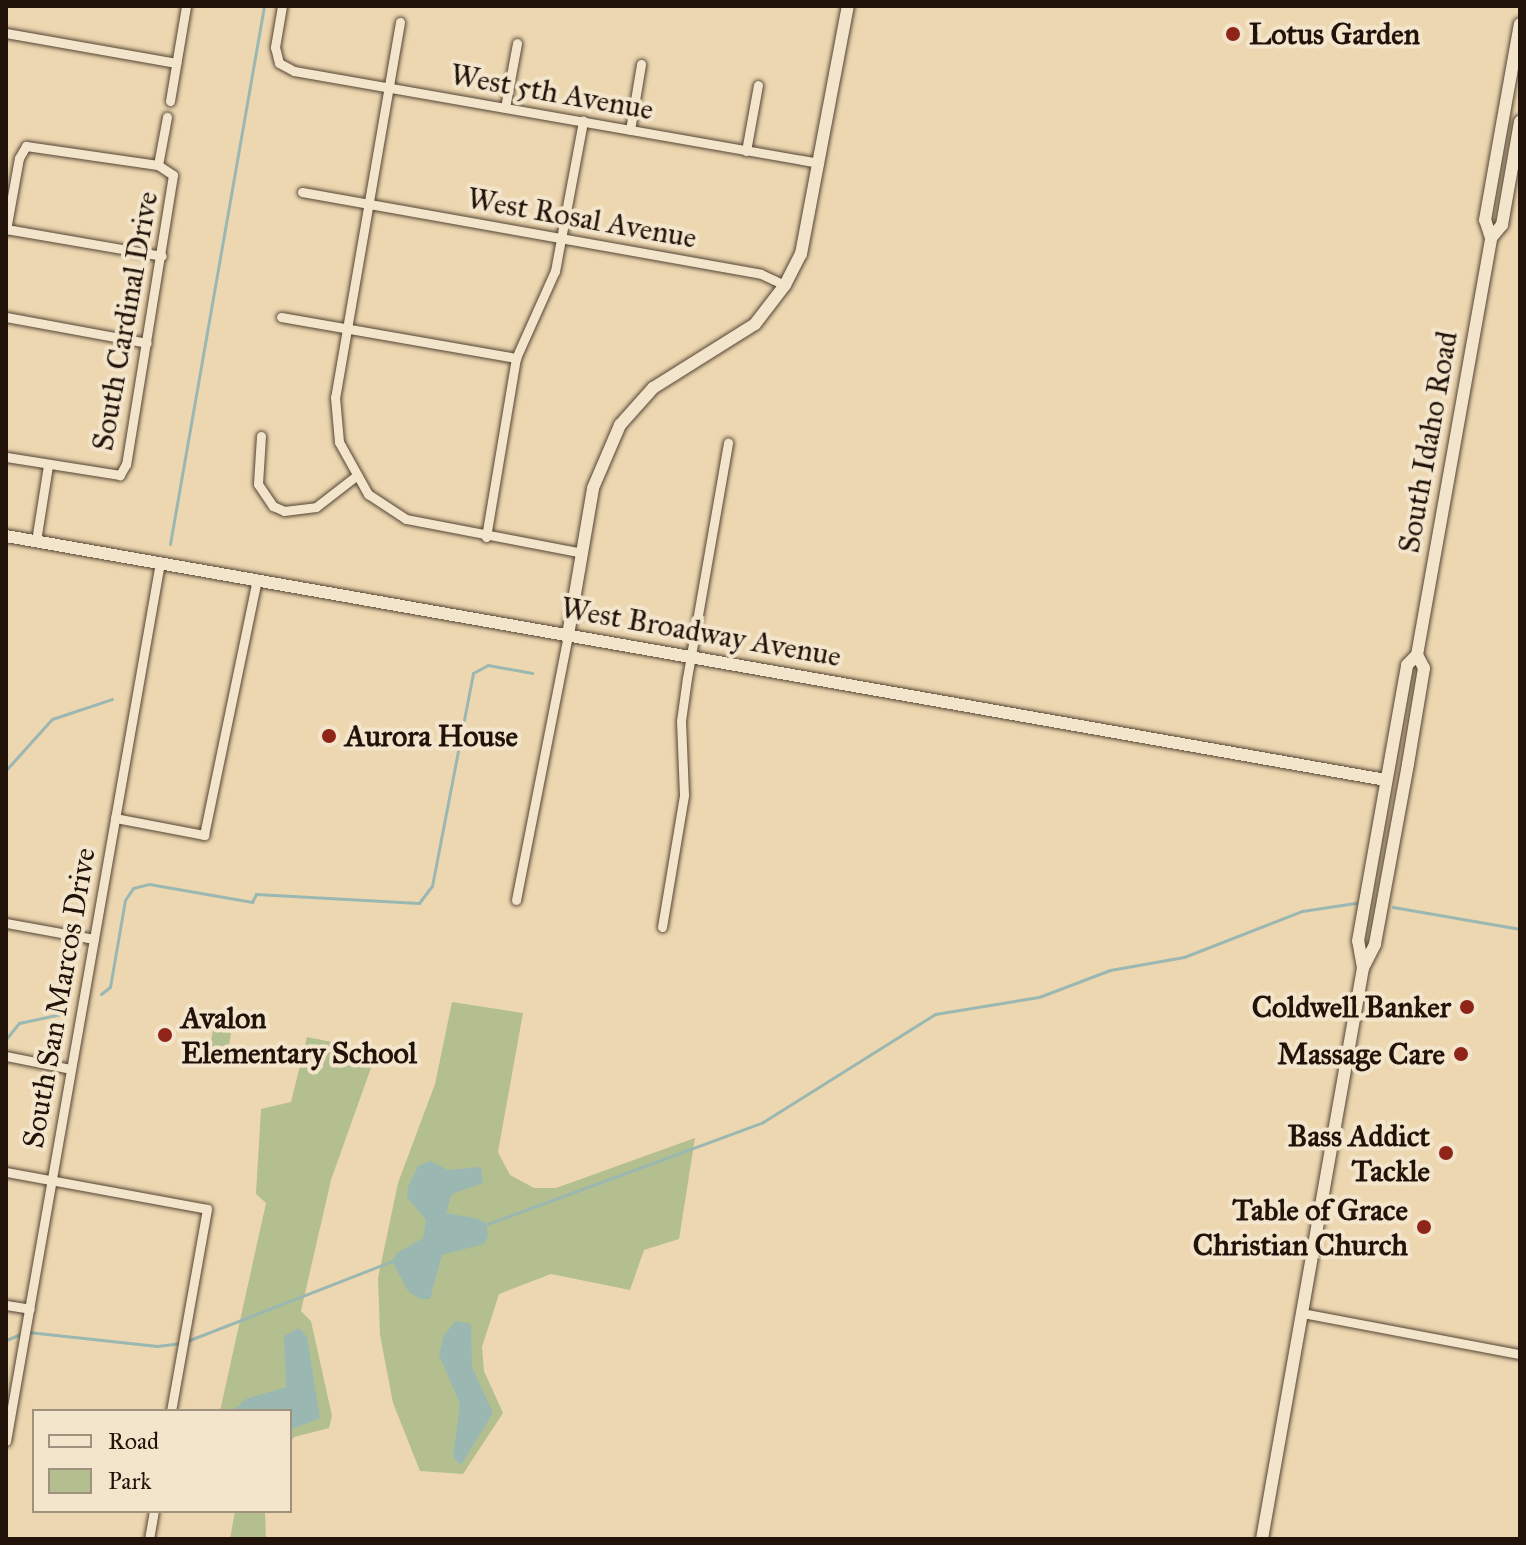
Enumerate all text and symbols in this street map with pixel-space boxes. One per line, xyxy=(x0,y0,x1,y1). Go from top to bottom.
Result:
place label: Lotus Garden xyxy=(1249,16,1420,52)
marker: Lotus Garden xyxy=(1224,25,1242,43)
street label: West 5th Avenue xyxy=(448,56,656,128)
street label: West Rosal Avenue xyxy=(465,180,699,256)
street label: South Cardinal Drive xyxy=(84,189,166,453)
street label: South Idaho Road xyxy=(1391,328,1465,556)
street label: West Broadway Avenue xyxy=(558,590,844,674)
place label: Aurora House xyxy=(345,718,518,754)
marker: Aurora House xyxy=(320,727,338,745)
street label: South San Marcos Drive xyxy=(15,845,103,1151)
place label: Coldwell Banker xyxy=(1252,989,1451,1025)
marker: Coldwell Banker xyxy=(1458,998,1476,1016)
place label: Avalon Elementary School xyxy=(181,1000,417,1070)
marker: Avalon Elementary School xyxy=(156,1026,174,1044)
place label: Massage Care xyxy=(1277,1036,1445,1072)
marker: Massage Care xyxy=(1452,1045,1470,1063)
place label: Bass Addict Tackle xyxy=(1288,1118,1430,1188)
marker: Bass Addict Tackle xyxy=(1437,1144,1455,1162)
place label: Table of Grace Christian Church xyxy=(1193,1192,1408,1262)
marker: Table of Grace Christian Church xyxy=(1415,1218,1433,1236)
legend xyxy=(32,1409,292,1513)
text: Road xyxy=(108,1426,159,1456)
text: Park xyxy=(108,1466,151,1496)

